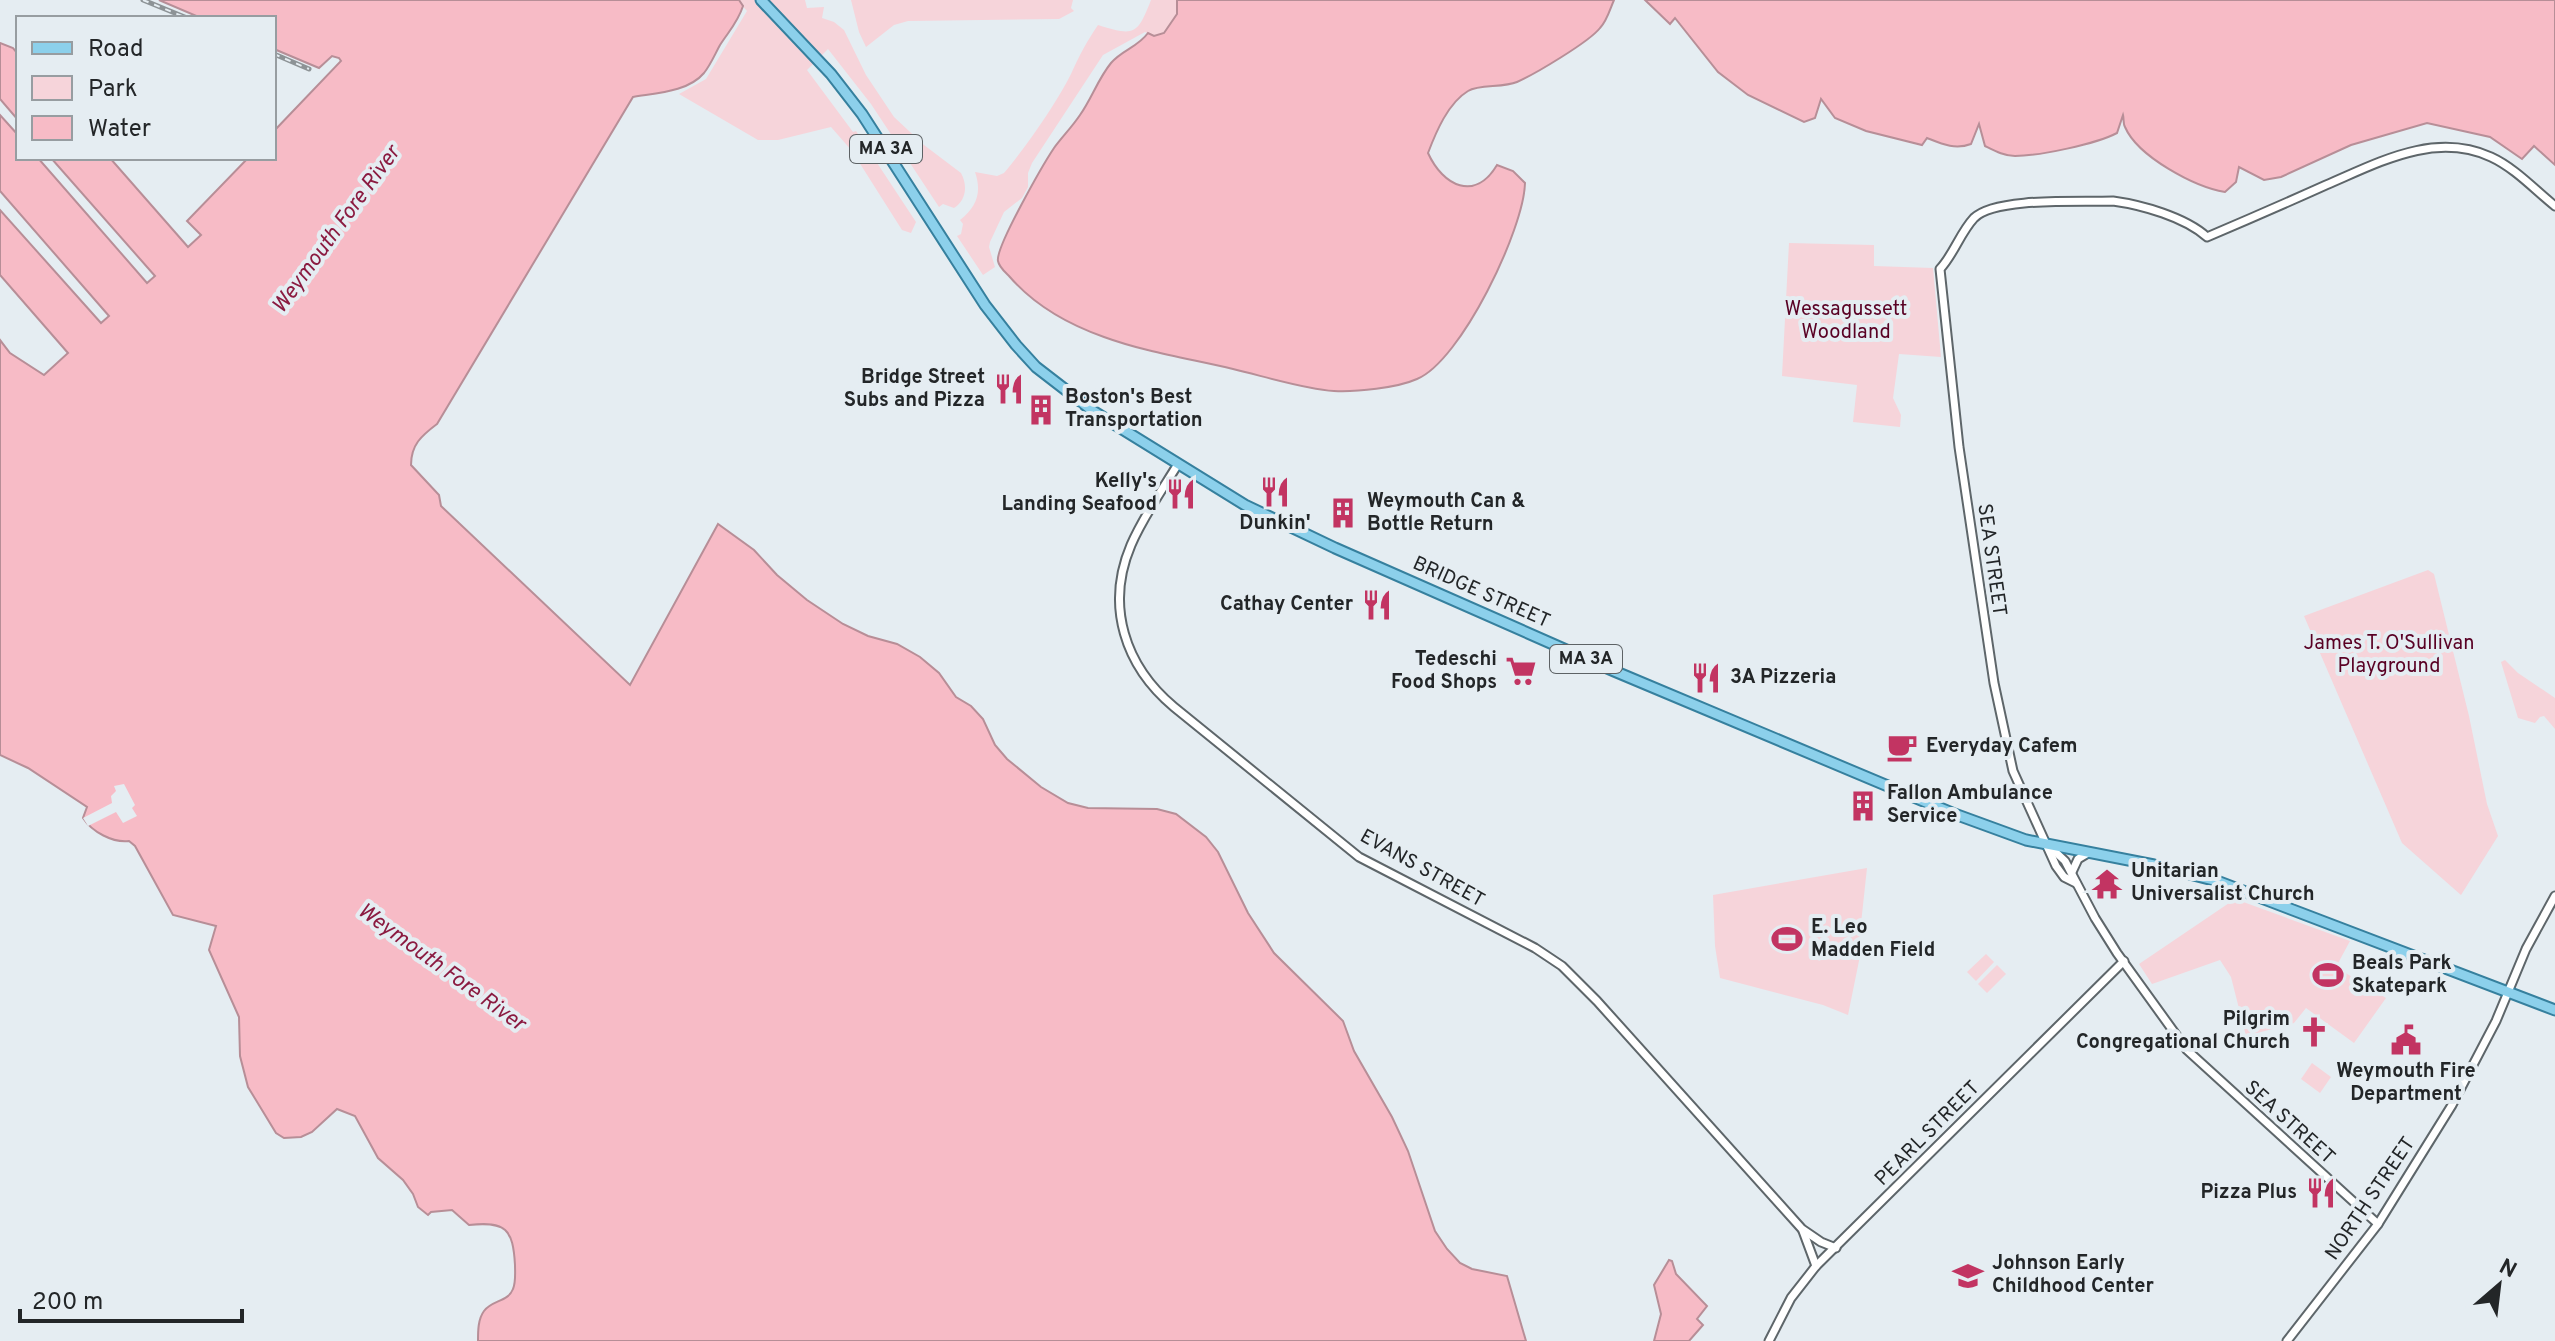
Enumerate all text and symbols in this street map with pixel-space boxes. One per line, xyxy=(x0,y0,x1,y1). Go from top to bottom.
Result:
legend xyxy=(16,16,276,160)
text: Road xyxy=(88,35,144,65)
text: Park xyxy=(88,75,138,105)
text: Water xyxy=(88,115,151,145)
road number: MA 3A xyxy=(850,135,922,163)
water label: Weymouth Fore River xyxy=(267,139,408,319)
park label: Wessagussett Woodland xyxy=(1785,297,1907,346)
place label: Bridge Street Subs and Pizza xyxy=(844,365,985,414)
restaurant icon: Bridge Street Subs and Pizza xyxy=(992,372,1026,406)
place label: Boston's Best Transportation xyxy=(1065,385,1203,434)
building icon: Boston's Best Transportation xyxy=(1024,393,1058,427)
place label: Kelly's Landing Seafood xyxy=(1001,469,1157,518)
restaurant icon: Dunkin' xyxy=(1258,475,1292,509)
restaurant icon: Kelly's Landing Seafood xyxy=(1164,477,1198,511)
place label: Weymouth Can & Bottle Return xyxy=(1367,489,1525,538)
building icon: Weymouth Can & Bottle Return xyxy=(1326,496,1360,530)
street label: SEA STREET xyxy=(1970,502,2012,618)
place label: Dunkin' xyxy=(1239,511,1311,537)
street label: BRIDGE STREET xyxy=(1408,551,1554,635)
restaurant icon: Cathay Center xyxy=(1360,588,1394,622)
place label: Cathay Center xyxy=(1220,592,1354,618)
park label: James T. O'Sullivan Playground xyxy=(2303,631,2475,680)
road number: MA 3A xyxy=(1550,645,1622,673)
place label: Tedeschi Food Shops xyxy=(1391,647,1497,696)
supermarket icon: Tedeschi Food Shops xyxy=(1504,654,1538,688)
restaurant icon: 3A Pizzeria xyxy=(1689,661,1723,695)
place label: 3A Pizzeria xyxy=(1730,665,1836,691)
cafe icon: Everyday Cafem xyxy=(1885,730,1919,764)
place label: Everyday Cafem xyxy=(1926,734,2078,760)
place label: Fallon Ambulance Service xyxy=(1887,781,2053,830)
building icon: Fallon Ambulance Service xyxy=(1846,789,1880,823)
street label: EVANS STREET xyxy=(1355,824,1489,914)
place label: Unitarian Universalist Church xyxy=(2131,859,2315,908)
temple icon: Unitarian Universalist Church xyxy=(2090,867,2124,901)
water label: Weymouth Fore River xyxy=(352,898,532,1039)
place label: E. Leo Madden Field xyxy=(1811,915,1935,964)
sports icon: E. Leo Madden Field xyxy=(1770,922,1804,956)
place label: Beals Park Skatepark xyxy=(2352,951,2452,1000)
sports icon: Beals Park Skatepark xyxy=(2311,958,2345,992)
place label: Pilgrim Congregational Church xyxy=(2076,1007,2290,1056)
church icon: Pilgrim Congregational Church xyxy=(2297,1015,2331,1049)
public building icon: Weymouth Fire Department xyxy=(2389,1023,2423,1057)
place label: Weymouth Fire Department xyxy=(2336,1059,2476,1108)
street label: SEA STREET xyxy=(2238,1075,2340,1171)
street label: PEARL STREET xyxy=(1870,1076,1986,1192)
street label: NORTH STREET xyxy=(2320,1132,2422,1266)
restaurant icon: Pizza Plus xyxy=(2304,1176,2338,1210)
place label: Pizza Plus xyxy=(2200,1180,2297,1206)
north arrow xyxy=(2459,1245,2539,1325)
place label: Johnson Early Childhood Center xyxy=(1992,1251,2154,1300)
text: N xyxy=(2494,1254,2521,1285)
school or university icon: Johnson Early Childhood Center xyxy=(1951,1259,1985,1293)
scale bar xyxy=(20,1273,242,1323)
text: 200 m xyxy=(32,1288,103,1318)

